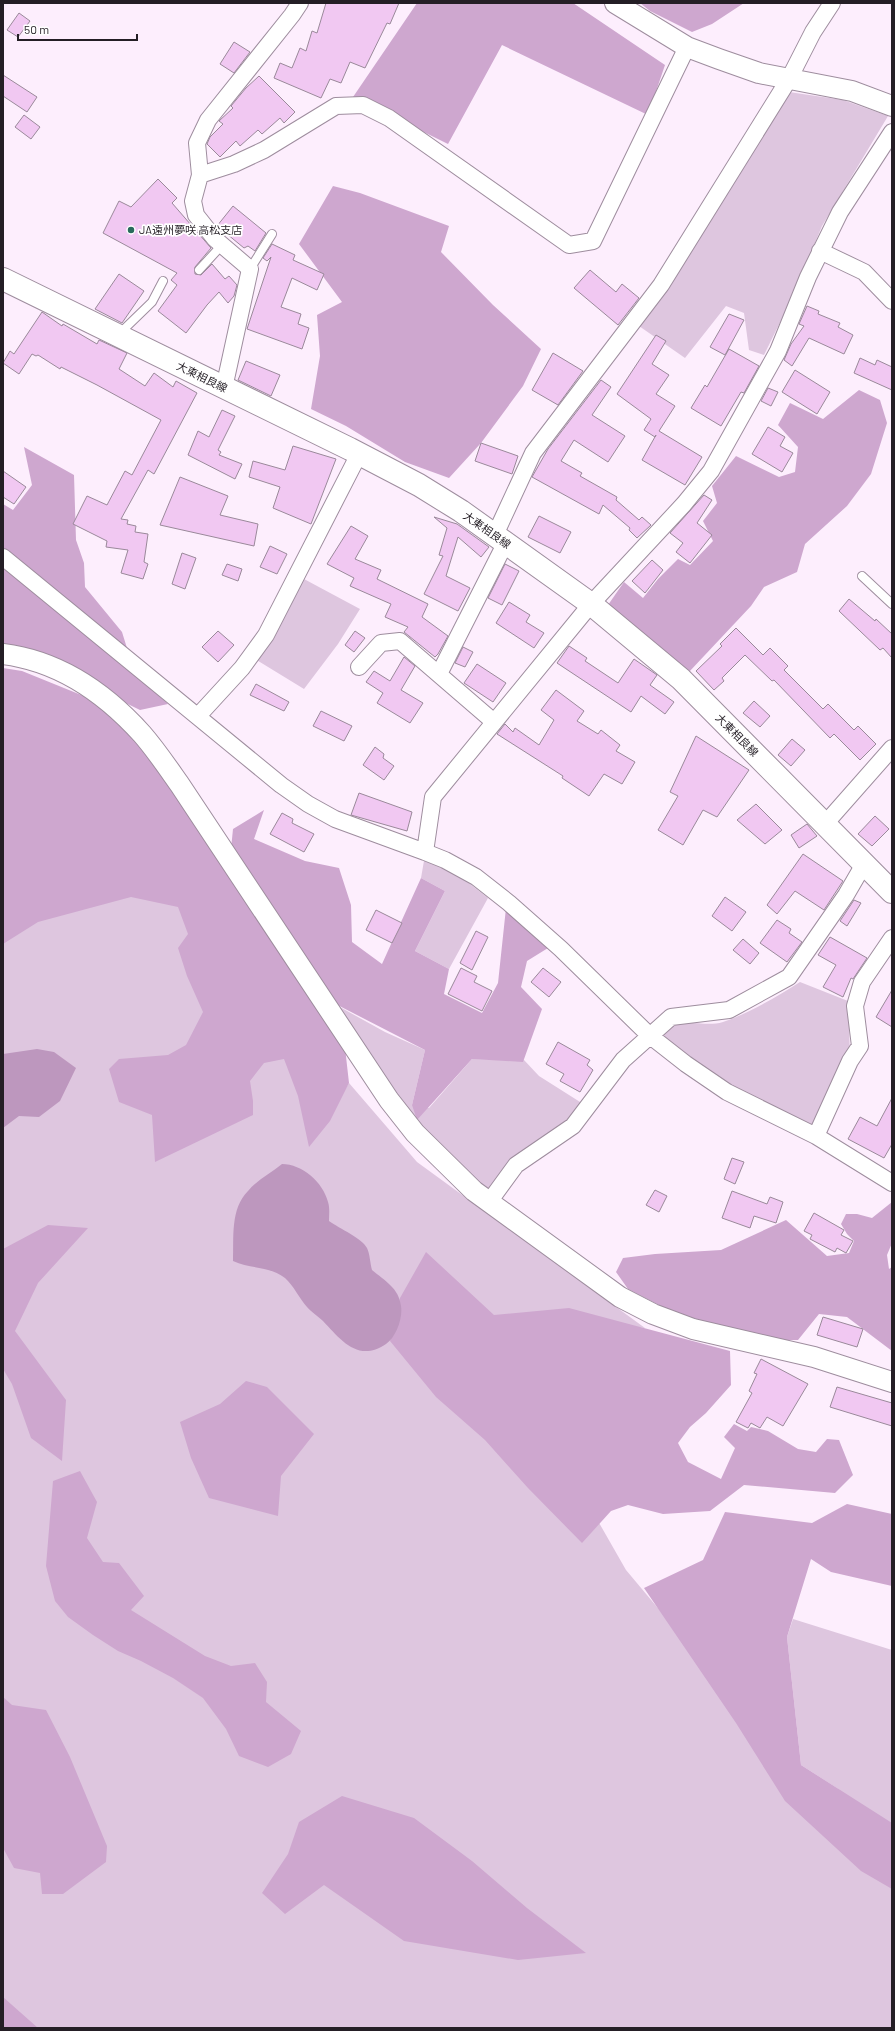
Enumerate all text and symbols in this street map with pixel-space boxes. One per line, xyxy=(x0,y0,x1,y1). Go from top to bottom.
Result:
scale bar xyxy=(18,16,137,42)
text: 50 m xyxy=(24,22,49,36)
place label: JA遠州夢咲 高松支店 xyxy=(139,223,242,236)
marker: JA遠州夢咲 高松支店 xyxy=(126,225,136,235)
street label: 大東相良線 xyxy=(175,359,230,394)
street label: 大東相良線 xyxy=(461,508,514,551)
street label: 大東相良線 xyxy=(713,711,761,759)

